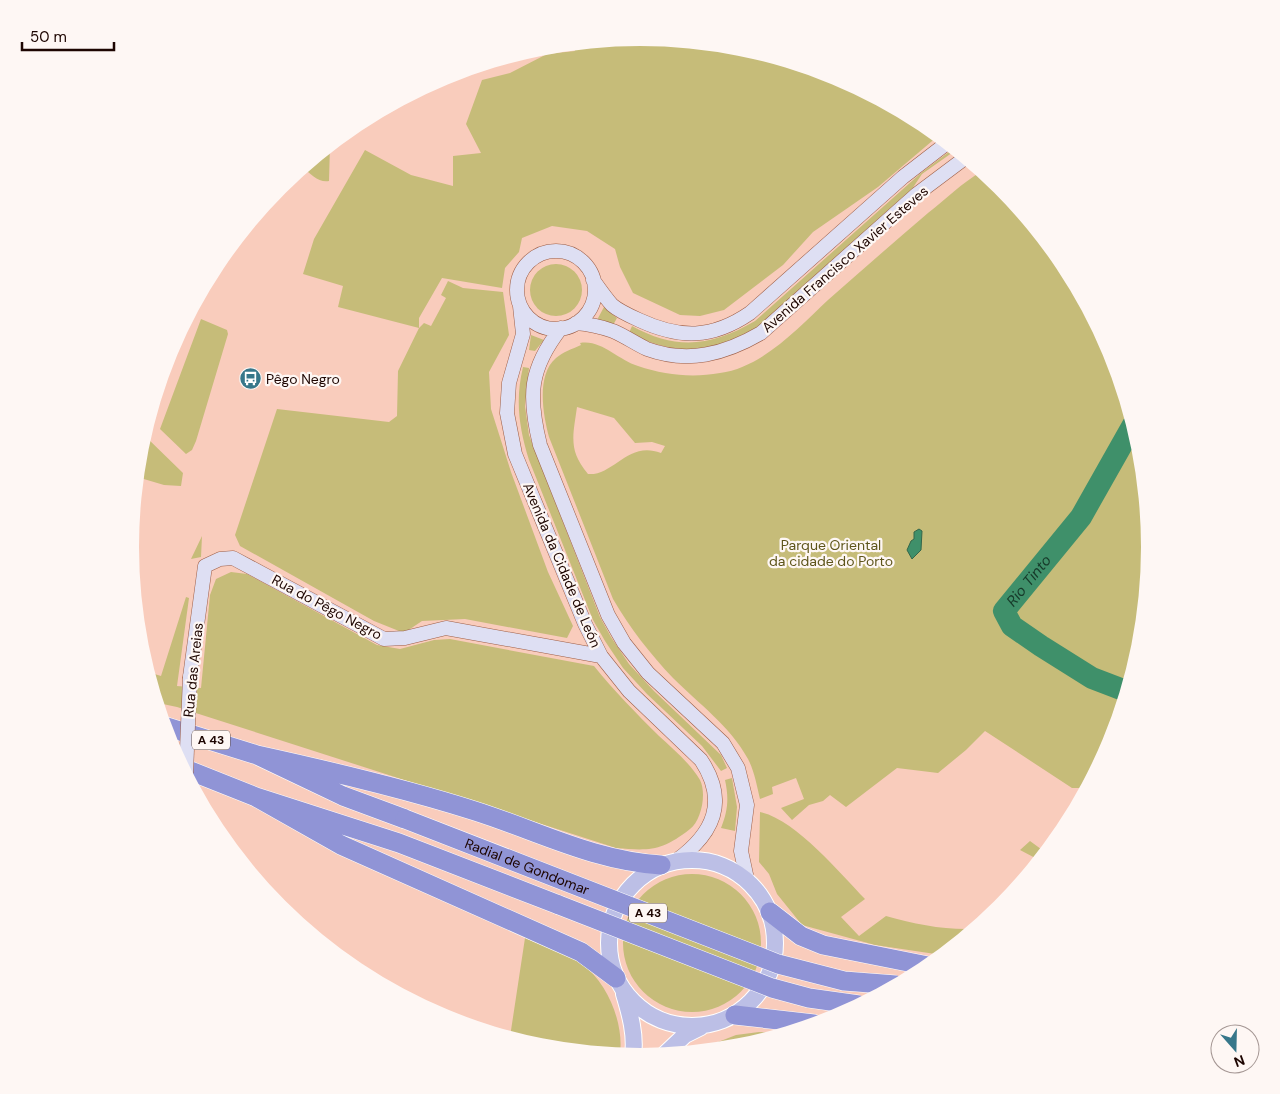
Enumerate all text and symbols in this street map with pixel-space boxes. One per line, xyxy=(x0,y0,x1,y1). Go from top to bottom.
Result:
scale bar xyxy=(22,20,115,52)
text: 50 m xyxy=(30,27,67,47)
street label: Avenida Francisco Xavier Esteves xyxy=(758,182,932,336)
bus stop icon: Pêgo Negro xyxy=(238,367,262,391)
place label: Pêgo Negro xyxy=(266,370,340,388)
street label: Avenida da Cidade de León xyxy=(519,480,605,650)
park label: Parque Oriental da cidade do Porto xyxy=(769,536,893,570)
water label: Rio Tinto xyxy=(1002,551,1056,611)
street label: Rua do Pêgo Negro xyxy=(269,570,385,644)
street label: Rua das Areias xyxy=(179,622,207,718)
road number: A 43 xyxy=(192,730,230,750)
street label: Radial de Gondomar xyxy=(462,834,592,899)
road number: A 43 xyxy=(629,904,667,922)
north arrow xyxy=(1210,1024,1260,1074)
text: N xyxy=(1232,1051,1247,1071)

